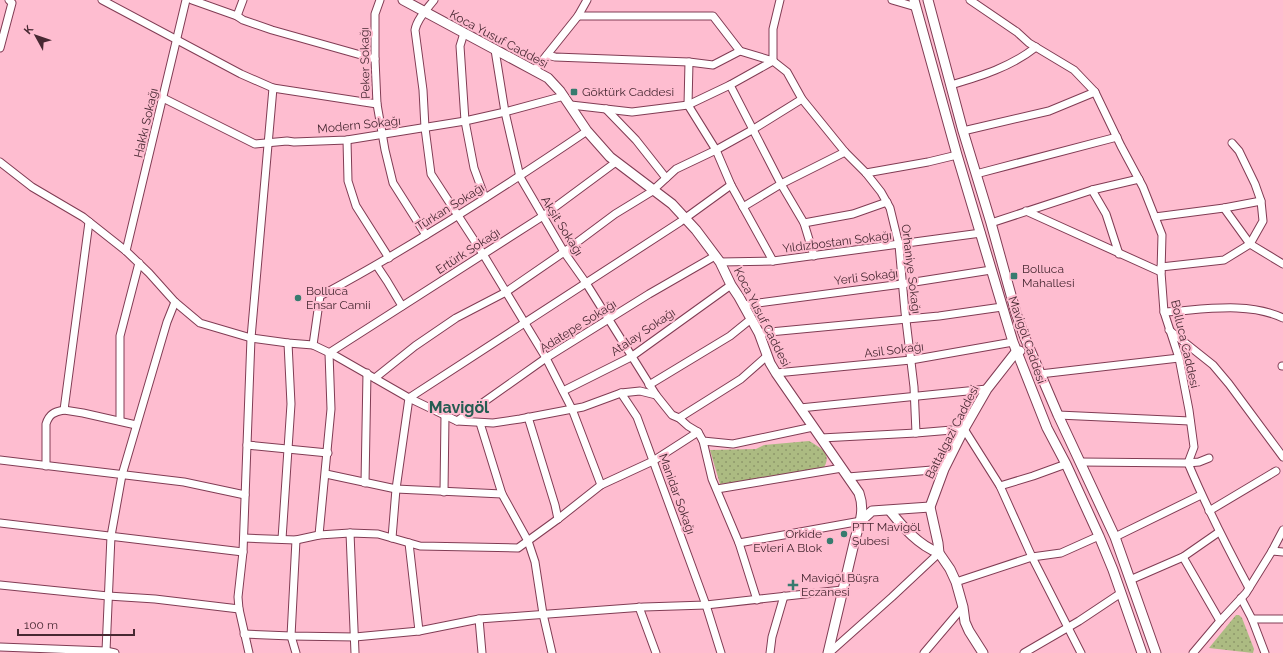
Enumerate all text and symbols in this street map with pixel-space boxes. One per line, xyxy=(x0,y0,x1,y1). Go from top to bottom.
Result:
street label: Koca Yusuf Caddesi xyxy=(447,7,551,71)
north arrow xyxy=(16,16,56,56)
text: K xyxy=(21,22,36,37)
street label: Peker Sokağı xyxy=(357,27,373,99)
place label: Göktürk Caddesi xyxy=(582,85,674,99)
street label: Hakkı Sokağı xyxy=(131,87,161,159)
marker: Göktürk Caddesi xyxy=(569,87,579,97)
street label: Modern Sokağı xyxy=(317,114,401,136)
street label: Türkan Sokağı xyxy=(413,180,487,234)
street label: Akşit Sokağı xyxy=(538,194,586,258)
street label: Orhaniye Sokağı xyxy=(899,223,923,315)
street label: Ertürk Sokağı xyxy=(433,225,503,277)
street label: Yıldızbostanı Sokağı xyxy=(782,228,892,256)
place label: Bolluca Mahallesi xyxy=(1022,262,1075,290)
street label: Koca Yusuf Caddesi xyxy=(731,265,793,369)
street label: Yerli Sokağı xyxy=(833,266,899,288)
marker: Bolluca Mahallesi xyxy=(1009,271,1019,281)
place label: Bolluca Ensar Camii xyxy=(306,284,371,312)
marker: Bolluca Ensar Camii xyxy=(293,293,303,303)
street label: Mavigöl Caddesi xyxy=(1005,294,1049,386)
street label: Adatepe Sokağı xyxy=(537,297,619,355)
street label: Bolluca Caddesi xyxy=(1168,299,1202,389)
street label: Atalay Sokağı xyxy=(608,305,678,359)
street label: Asil Sokağı xyxy=(864,339,924,361)
street label: Battalgazi Caddesi xyxy=(922,383,982,481)
district label: Mavigöl xyxy=(429,398,490,417)
street label: Manidar Sokağı xyxy=(656,452,698,536)
place label: PTT Mavigöl Şubesi xyxy=(852,520,921,548)
place label: Orkide Evleri A Blok xyxy=(753,527,823,555)
marker: PTT Mavigöl Şubesi xyxy=(839,529,849,539)
marker: Orkide Evleri A Blok xyxy=(825,536,835,546)
place label: Mavigöl Büşra Eczanesi xyxy=(801,571,879,599)
marker: Mavigöl Büşra Eczanesi xyxy=(788,580,798,590)
scale bar xyxy=(18,611,134,637)
text: 100 m xyxy=(24,618,58,632)

